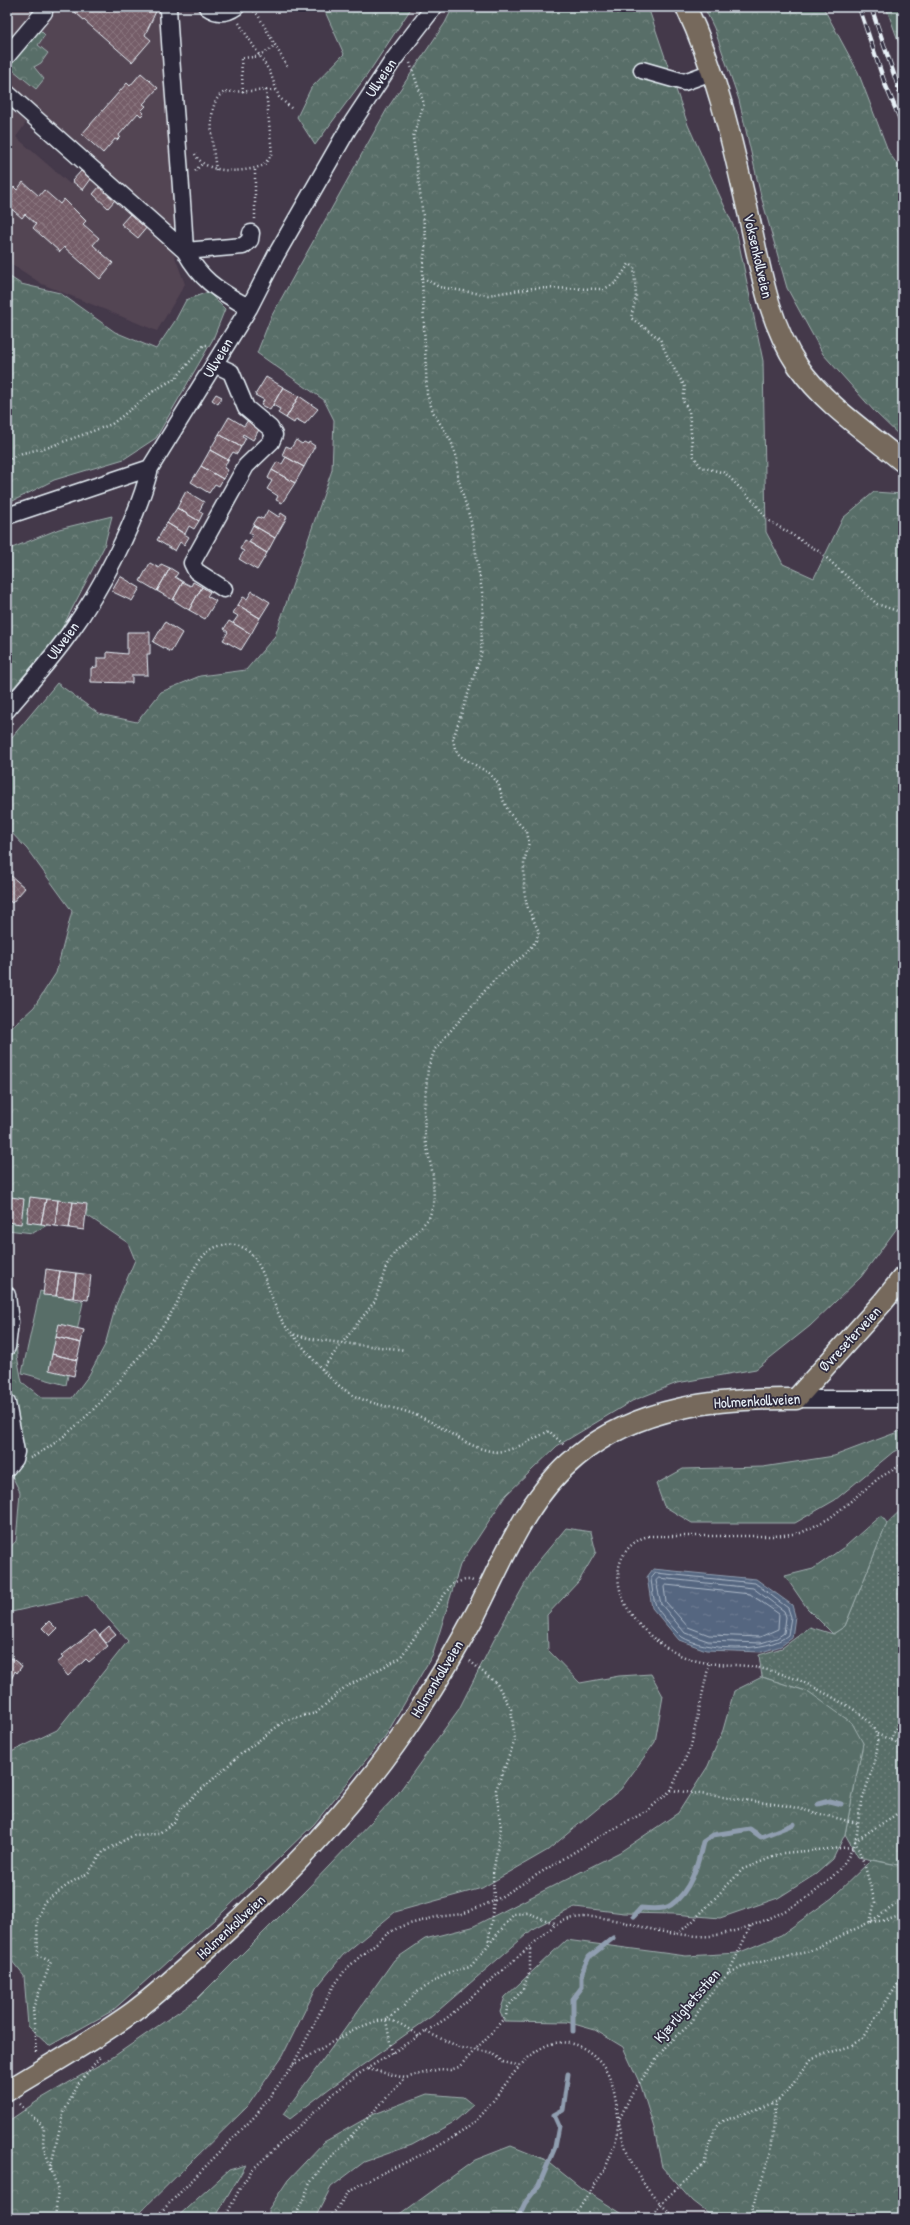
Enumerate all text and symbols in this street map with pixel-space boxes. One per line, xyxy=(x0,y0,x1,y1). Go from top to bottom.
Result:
street label: Ullveien xyxy=(360,54,401,101)
street label: Voksenkollveien xyxy=(739,212,778,300)
street label: Ullveien xyxy=(198,334,238,381)
street label: Ullveien xyxy=(42,617,84,664)
street label: Øvreseterveien xyxy=(814,1301,886,1376)
street label: Holmenkollveien xyxy=(713,1388,801,1413)
street label: Holmenkollveien xyxy=(405,1636,468,1721)
street label: Holmenkollveien xyxy=(192,1889,270,1964)
street label: Kjærlighetsstien xyxy=(649,1964,725,2047)

